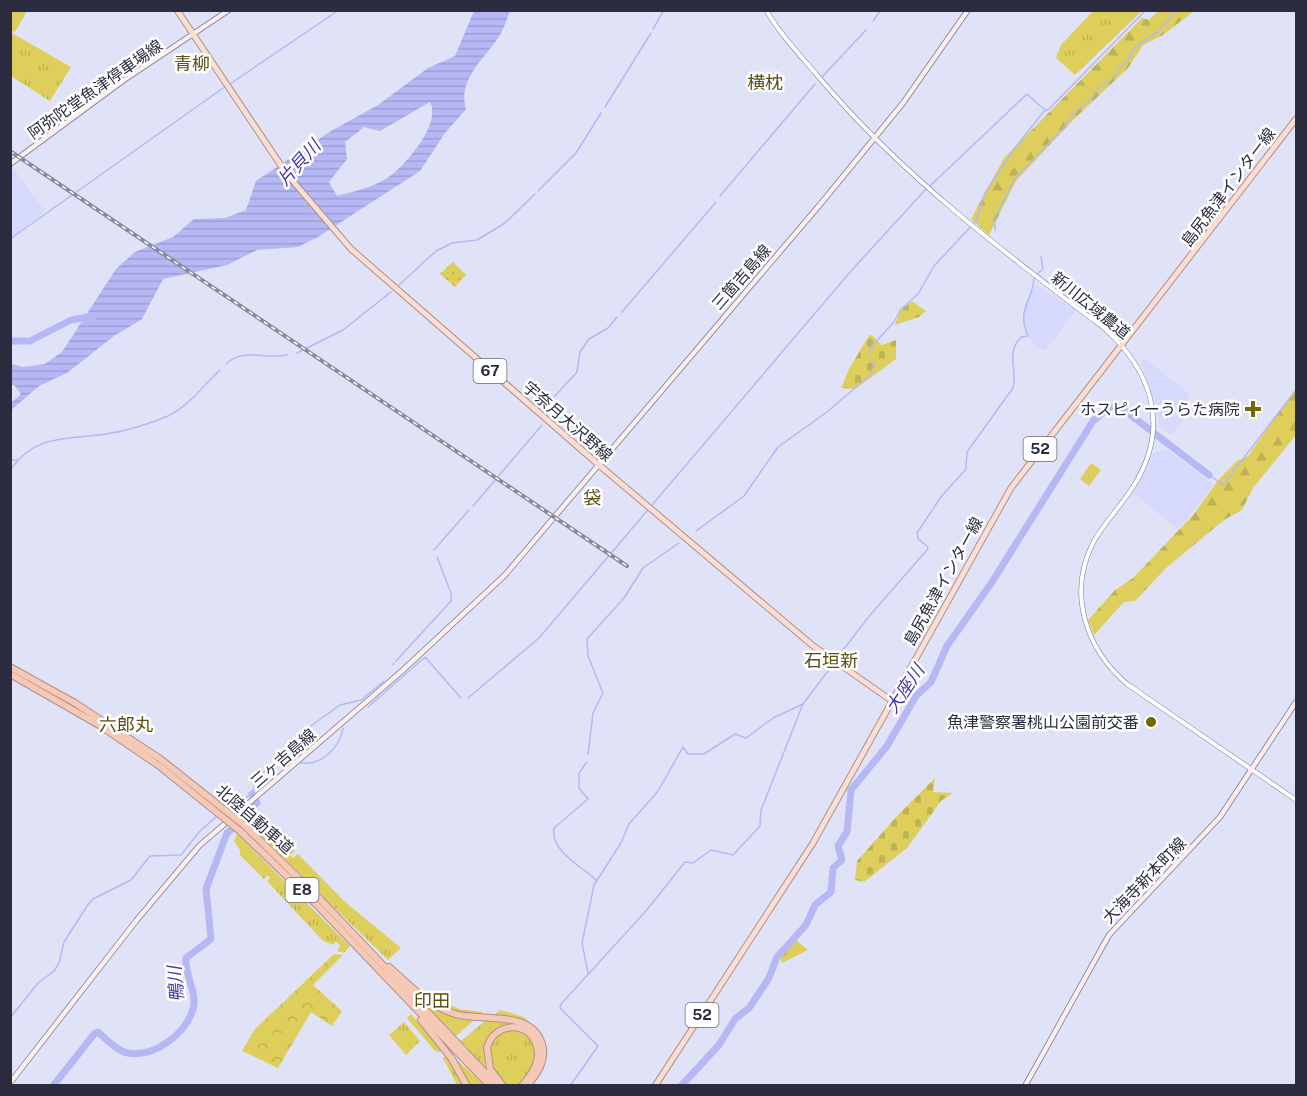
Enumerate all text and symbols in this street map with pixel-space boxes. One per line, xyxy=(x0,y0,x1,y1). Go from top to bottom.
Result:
street label: 阿弥陀堂魚津停車場線 xyxy=(24,36,166,143)
district label: 青柳 xyxy=(174,53,210,74)
district label: 横枕 xyxy=(747,72,783,93)
street label: 島尻魚津インター線 xyxy=(1177,124,1279,251)
water label: 片貝川 xyxy=(273,134,326,190)
street label: 三箇吉島線 xyxy=(708,241,775,314)
street label: 新川広域農道 xyxy=(1047,268,1134,343)
road number: 67 xyxy=(474,359,506,383)
street label: 宇奈月大沢野線 xyxy=(519,377,616,465)
place label: ホスピィーうらた病院 xyxy=(1080,400,1240,419)
marker: ホスピィーうらた病院 xyxy=(1244,400,1262,418)
road number: 52 xyxy=(1024,437,1056,461)
district label: 袋 xyxy=(583,487,601,508)
street label: 島尻魚津インター線 xyxy=(900,514,987,649)
district label: 石垣新 xyxy=(804,650,858,671)
water label: 大座川 xyxy=(881,659,930,717)
place label: 魚津警察署桃山公園前交番 xyxy=(947,713,1139,732)
district label: 六郎丸 xyxy=(99,714,153,735)
marker: 魚津警察署桃山公園前交番 xyxy=(1144,715,1158,729)
street label: 三ヶ吉島線 xyxy=(247,725,320,792)
street label: 北陸自動車道 xyxy=(212,781,297,858)
street label: 大海寺新本町線 xyxy=(1099,833,1190,927)
road number: E8 xyxy=(286,878,318,902)
water label: 鴨川 xyxy=(163,963,188,1003)
district label: 印田 xyxy=(414,990,450,1011)
road number: 52 xyxy=(686,1003,718,1027)

